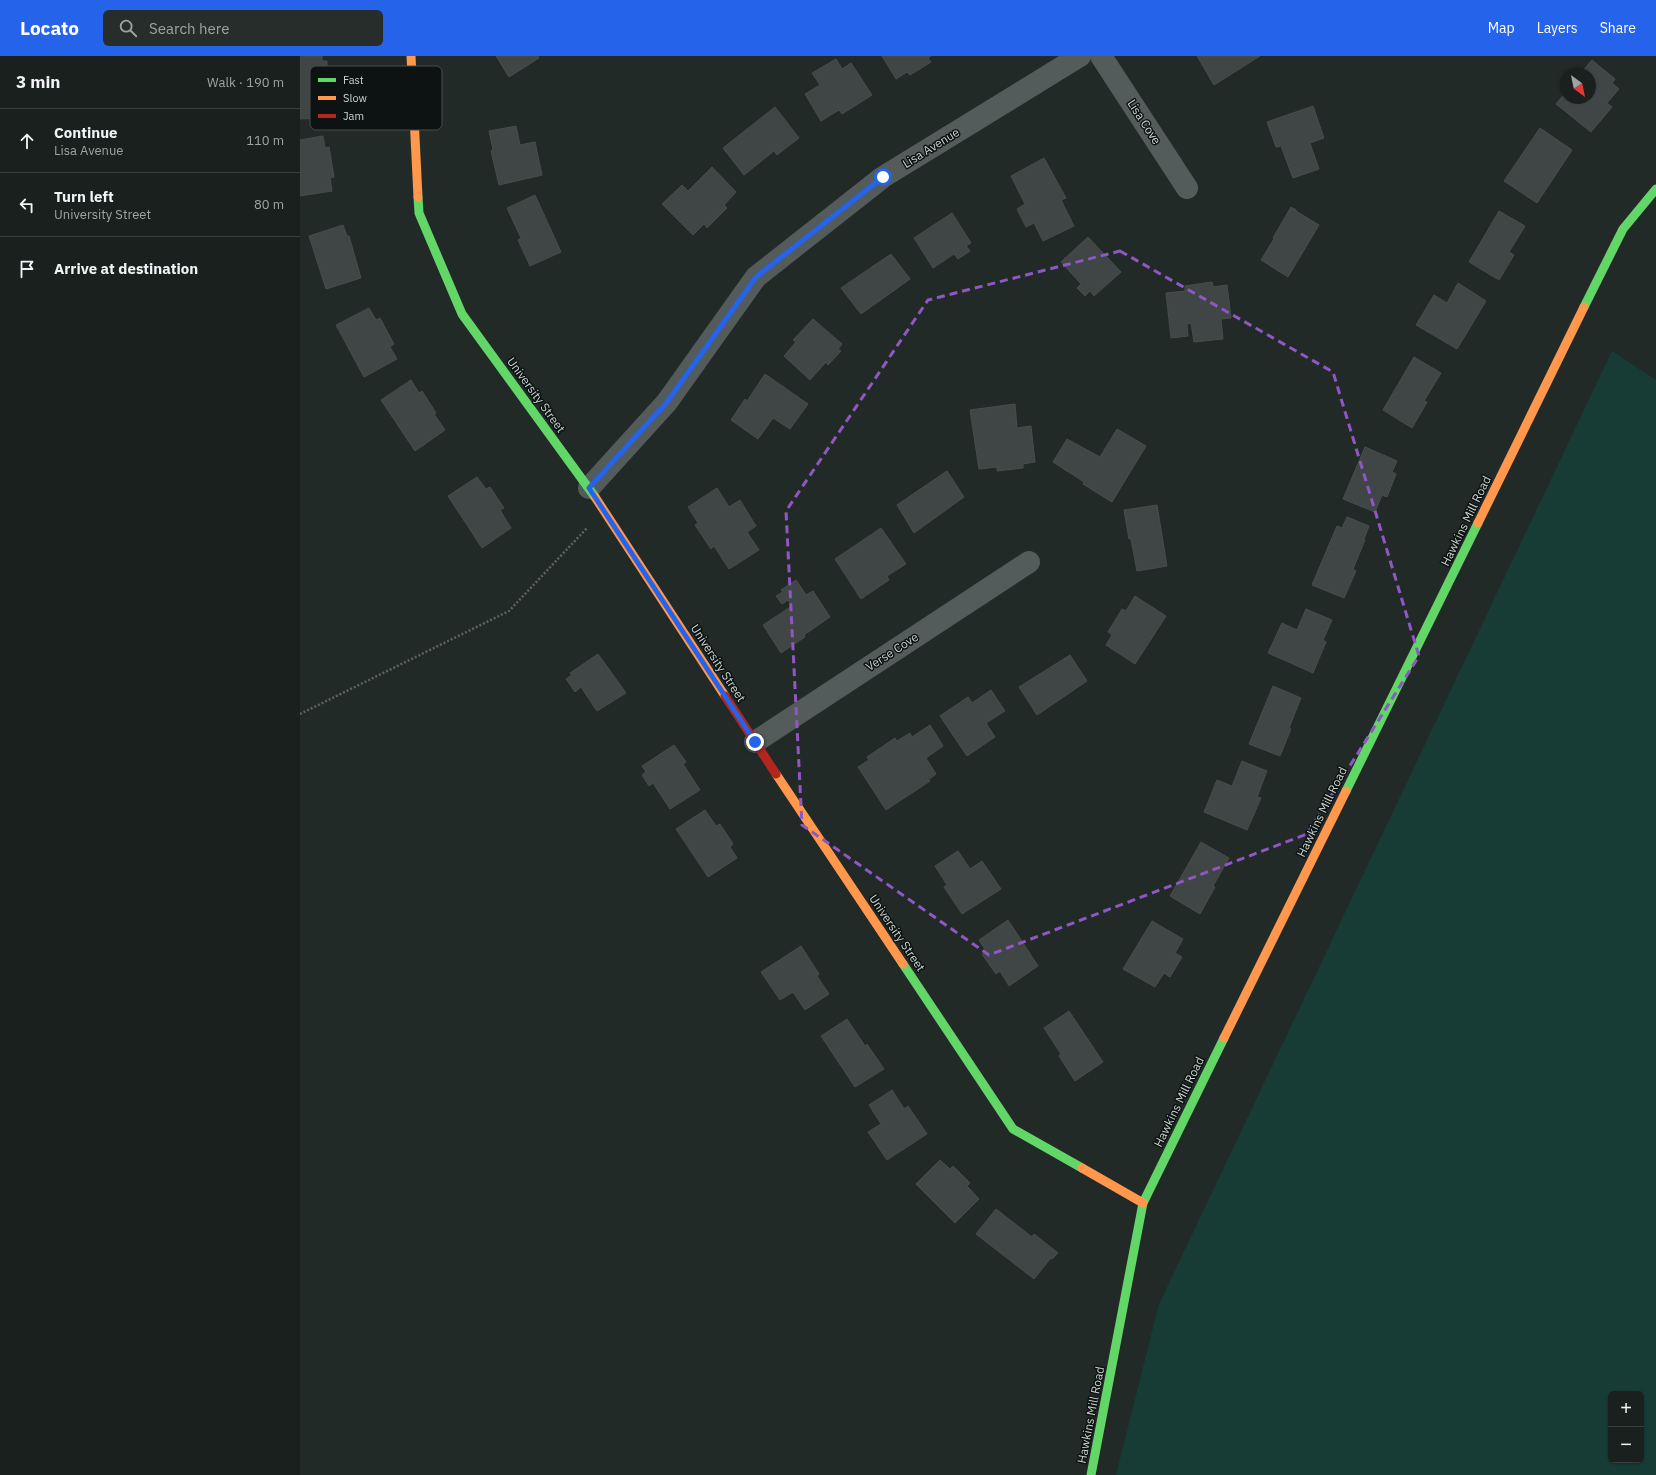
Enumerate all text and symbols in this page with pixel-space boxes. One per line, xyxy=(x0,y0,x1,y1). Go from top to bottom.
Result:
search box xyxy=(103,10,383,46)
text: Locato xyxy=(20,16,79,40)
icon: search xyxy=(117,17,139,39)
text: Search here xyxy=(149,19,229,38)
text: Map xyxy=(1488,19,1515,37)
text: Layers xyxy=(1537,19,1578,37)
text: Share xyxy=(1600,19,1636,37)
legend xyxy=(310,66,442,130)
north arrow xyxy=(1560,68,1596,104)
text: 3 min xyxy=(16,71,60,93)
text: Fast xyxy=(343,73,364,87)
text: Walk · 190 m xyxy=(207,74,284,91)
text: Slow xyxy=(343,91,367,105)
street label: Lisa Cove xyxy=(1124,96,1165,147)
text: Jam xyxy=(343,109,364,123)
text: Continue xyxy=(54,123,118,142)
street label: Lisa Avenue xyxy=(900,124,962,171)
icon: ahead xyxy=(16,130,38,152)
text: 110 m xyxy=(246,132,284,149)
text: Lisa Avenue xyxy=(54,142,124,159)
route start xyxy=(874,168,892,186)
text: Turn left xyxy=(54,187,114,206)
icon: left xyxy=(16,194,38,216)
text: 80 m xyxy=(254,196,284,213)
text: University Street xyxy=(54,206,151,223)
icon: arrive xyxy=(16,258,38,280)
text: Arrive at destination xyxy=(54,259,198,278)
street label: University Street xyxy=(504,354,569,435)
street label: Hawkins Mill Road xyxy=(1437,473,1494,568)
street label: University Street xyxy=(688,621,749,704)
street label: Verse Cove xyxy=(863,629,921,674)
route end xyxy=(746,733,764,751)
street label: Hawkins Mill Road xyxy=(1293,764,1350,859)
street label: University Street xyxy=(866,891,929,974)
street label: Hawkins Mill Road xyxy=(1150,1054,1207,1149)
street label: Hawkins Mill Road xyxy=(1074,1365,1107,1465)
map controls xyxy=(1608,1391,1644,1463)
button: + xyxy=(1608,1391,1644,1427)
button: − xyxy=(1608,1427,1644,1463)

